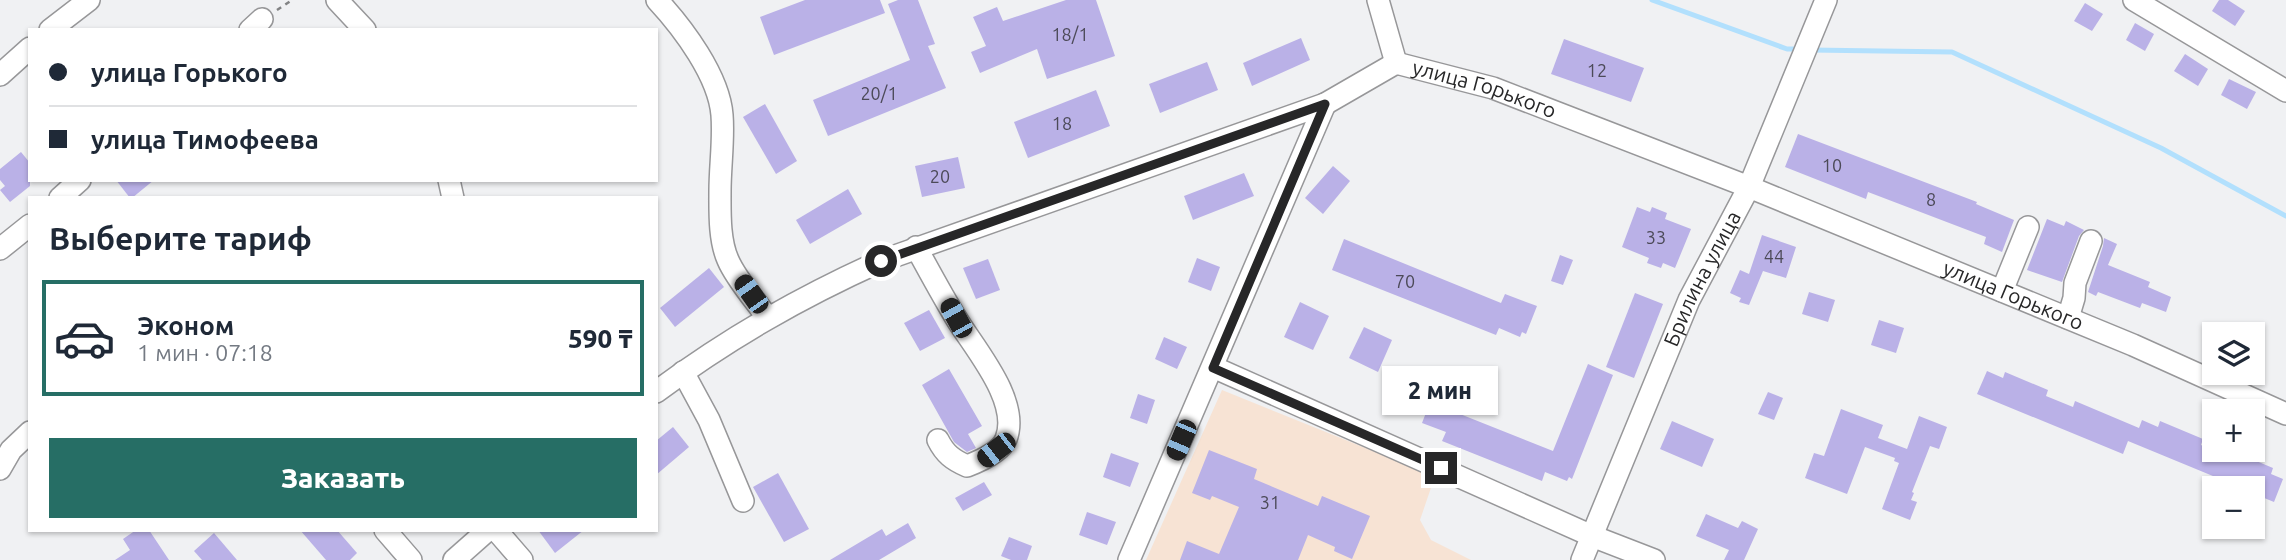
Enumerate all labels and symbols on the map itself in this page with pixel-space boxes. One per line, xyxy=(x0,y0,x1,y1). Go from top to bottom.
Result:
house number: 18/1 xyxy=(1051,24,1089,44)
street label: улица Горького xyxy=(1410,55,1560,122)
house number: 12 xyxy=(1587,60,1607,80)
house number: 20/1 xyxy=(860,83,898,103)
house number: 18 xyxy=(1052,113,1072,133)
house number: 10 xyxy=(1822,155,1842,175)
house number: 20 xyxy=(930,166,950,186)
house number: 8 xyxy=(1926,189,1936,209)
street label: Брилина улица xyxy=(1658,207,1745,350)
house number: 33 xyxy=(1646,227,1666,247)
route start xyxy=(865,245,897,277)
house number: 44 xyxy=(1764,246,1784,266)
street label: улица Горького xyxy=(1940,255,2087,334)
car xyxy=(731,271,772,317)
house number: 70 xyxy=(1395,271,1415,291)
car xyxy=(937,295,976,341)
callout: 2 мин xyxy=(1383,366,1499,416)
car xyxy=(1164,417,1199,463)
car xyxy=(973,429,1020,471)
route end xyxy=(1425,452,1457,484)
house number: 31 xyxy=(1260,492,1280,512)

